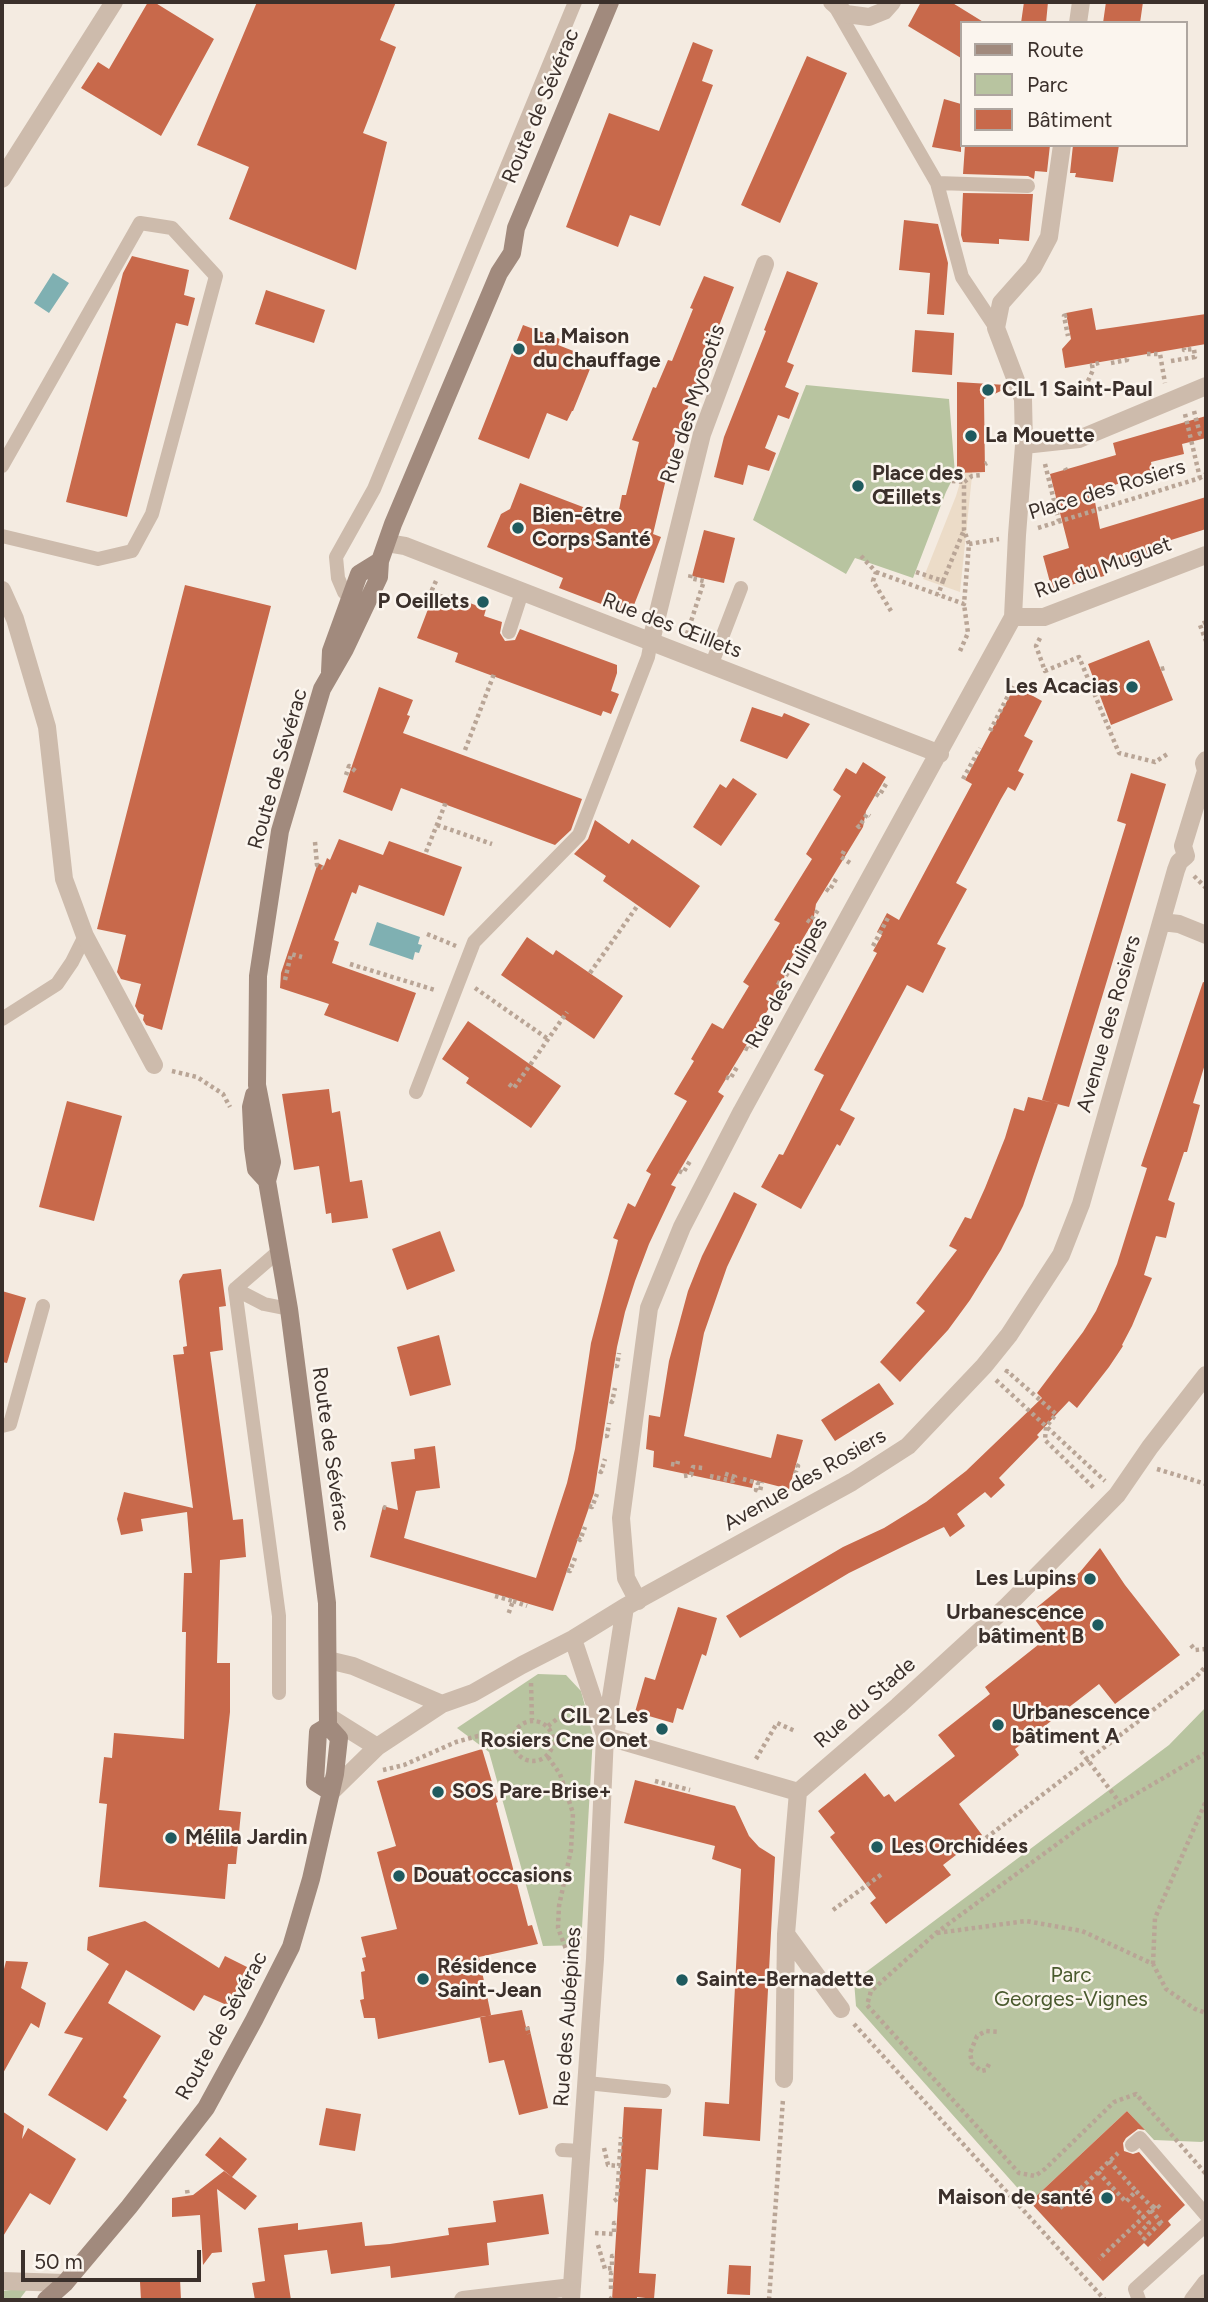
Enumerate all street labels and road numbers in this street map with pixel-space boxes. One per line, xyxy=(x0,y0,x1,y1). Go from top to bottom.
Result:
street label: Route de Sévérac xyxy=(497,25,585,187)
street label: Rue des Myosotis xyxy=(655,321,731,487)
street label: Place des Rosiers xyxy=(1026,454,1188,526)
street label: Rue du Muguet xyxy=(1031,532,1175,604)
street label: Rue des Œillets xyxy=(599,588,745,664)
street label: Route de Sévérac xyxy=(243,686,313,852)
street label: Rue des Tulipes xyxy=(741,913,833,1053)
street label: Avenue des Rosiers xyxy=(1072,932,1146,1116)
street label: Route de Sévérac xyxy=(306,1365,354,1533)
street label: Avenue des Rosiers xyxy=(719,1423,891,1537)
street label: Rue du Stade xyxy=(809,1652,921,1754)
street label: Rue des Aubépines xyxy=(549,1926,587,2108)
street label: Route de Sévérac xyxy=(171,1947,273,2105)

